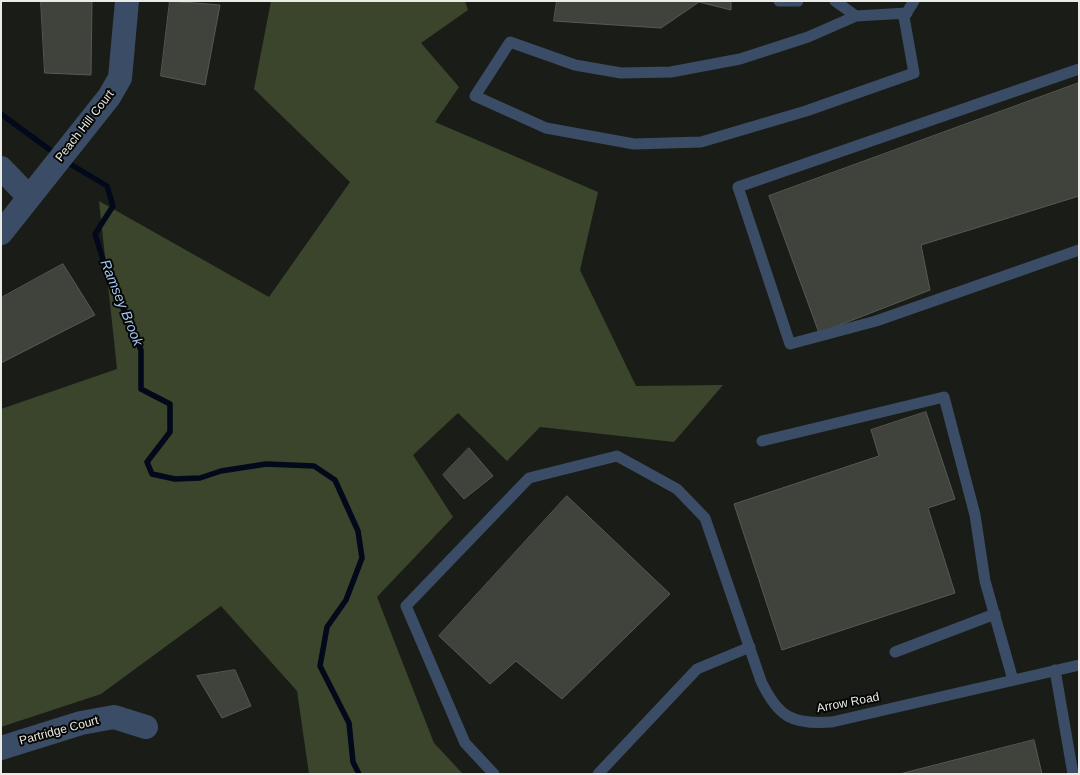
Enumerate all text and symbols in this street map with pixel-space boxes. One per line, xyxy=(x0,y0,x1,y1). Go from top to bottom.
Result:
street label: Peach Hill Court xyxy=(53,87,117,165)
water label: Ramsey Brook xyxy=(96,257,146,349)
street label: Arrow Road xyxy=(816,690,880,716)
street label: Partridge Court xyxy=(18,714,100,748)

